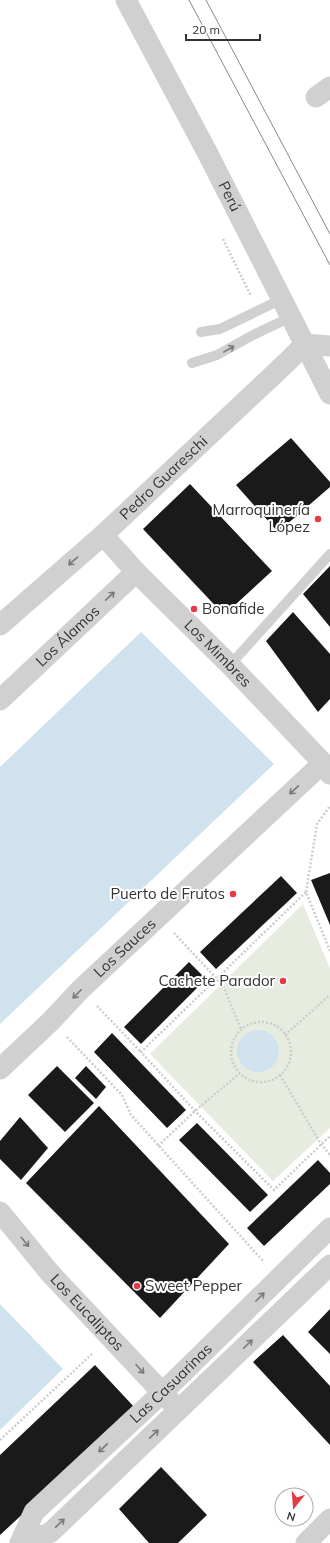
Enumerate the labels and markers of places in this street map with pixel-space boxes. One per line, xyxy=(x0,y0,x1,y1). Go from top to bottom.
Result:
place label: Marroquinería López xyxy=(213,500,310,536)
marker: Marroquinería López xyxy=(313,514,323,524)
place label: Bonafide xyxy=(202,599,264,618)
marker: Bonafide xyxy=(189,604,199,614)
place label: Puerto de Frutos xyxy=(110,884,225,903)
marker: Puerto de Frutos xyxy=(228,889,238,899)
place label: Cachete Parador xyxy=(159,971,276,990)
marker: Cachete Parador xyxy=(278,976,288,986)
place label: Sweet Pepper xyxy=(145,1276,242,1295)
marker: Sweet Pepper xyxy=(132,1281,142,1291)

